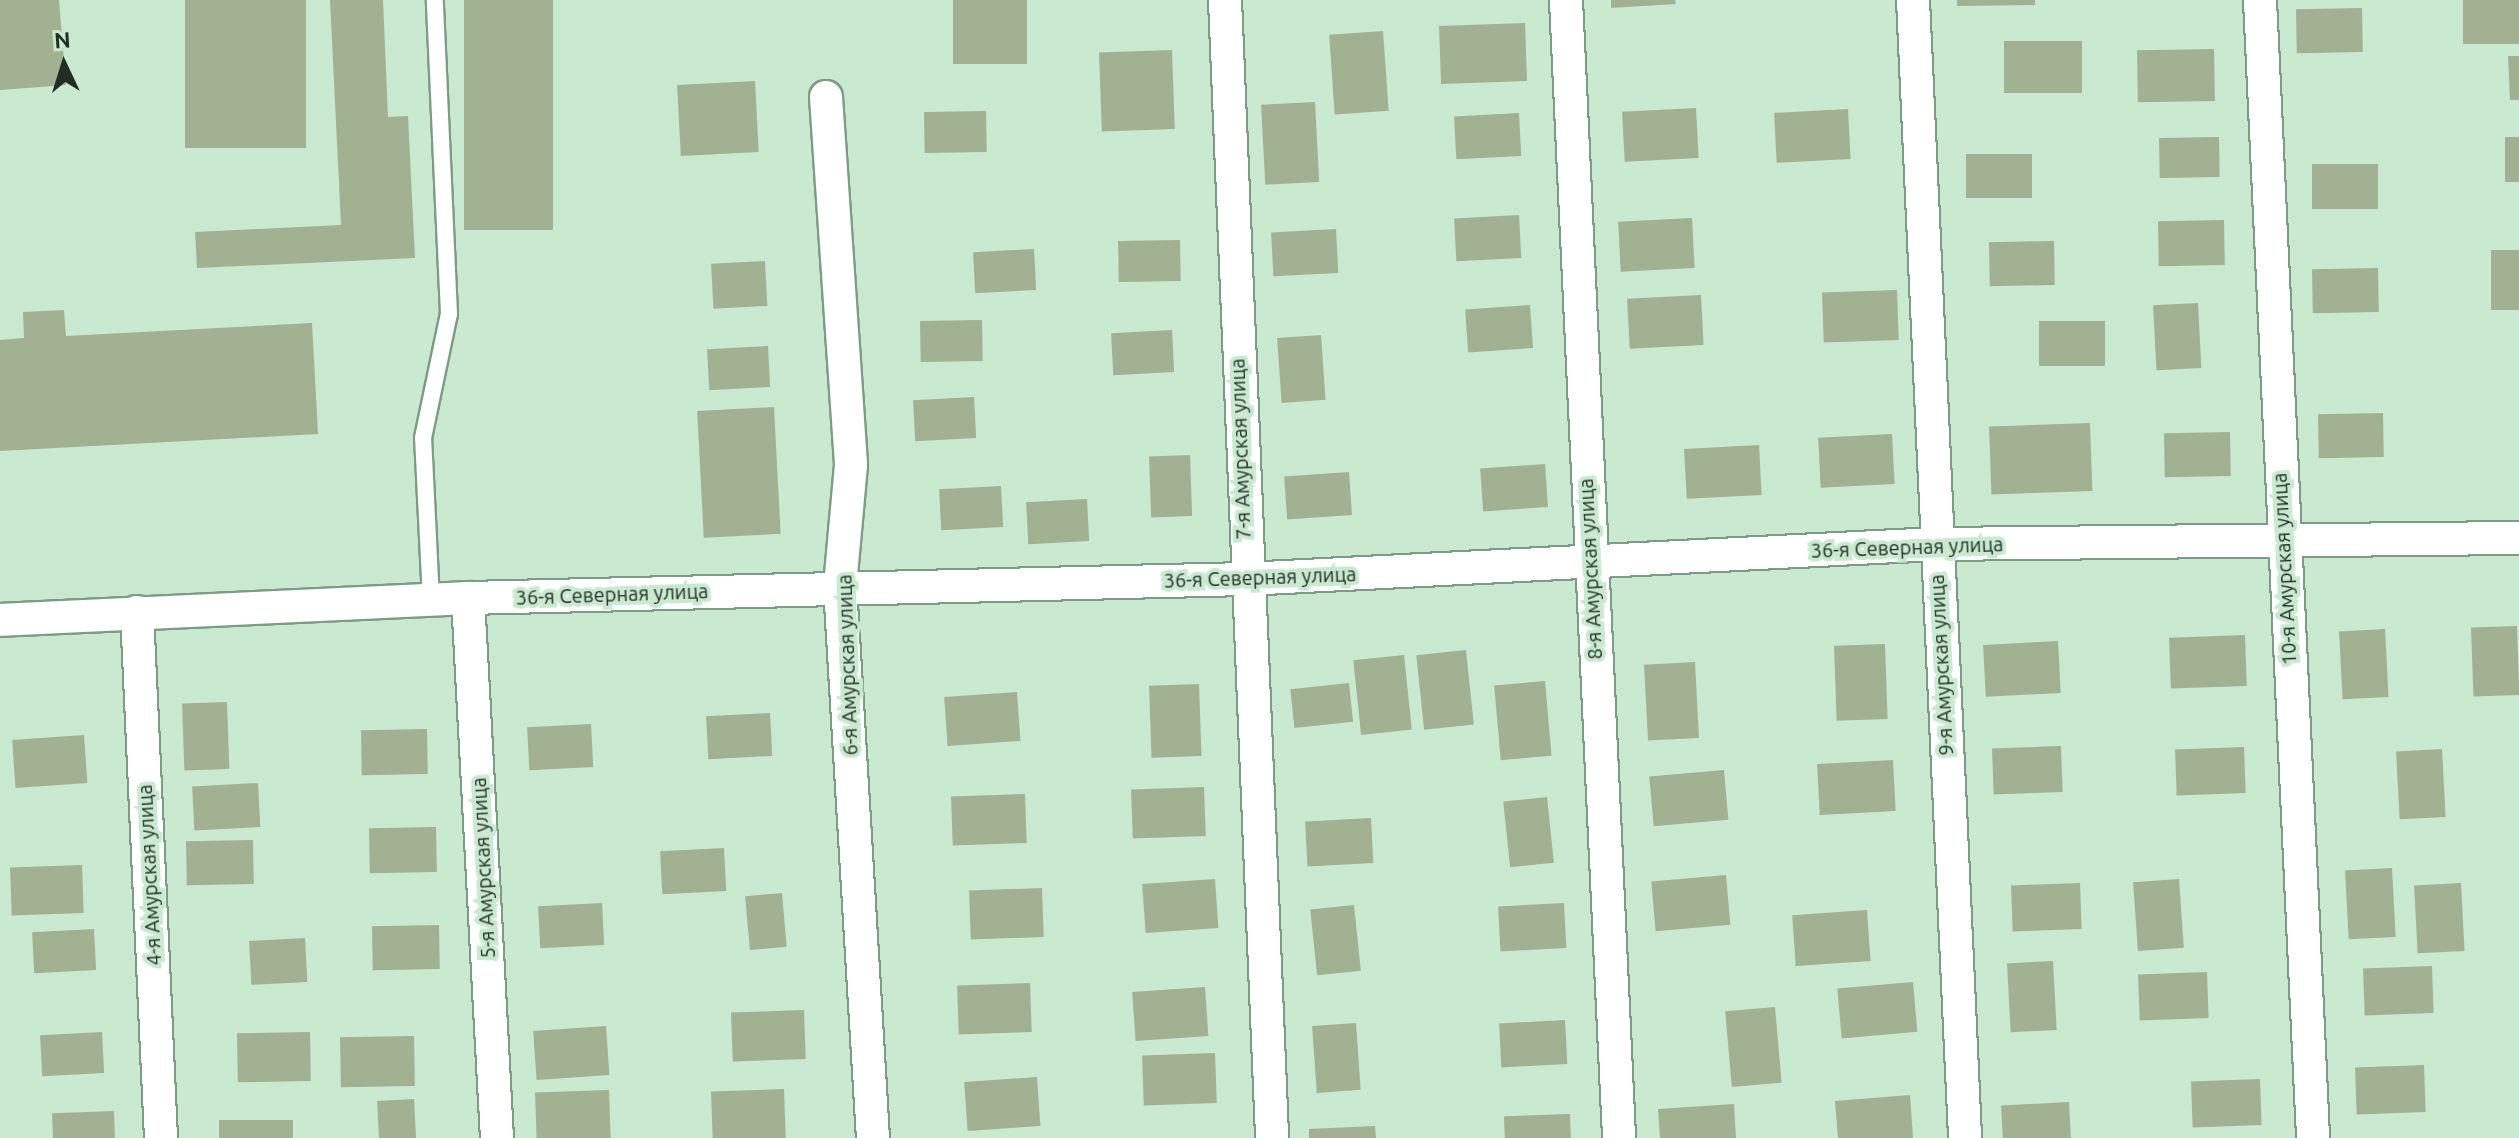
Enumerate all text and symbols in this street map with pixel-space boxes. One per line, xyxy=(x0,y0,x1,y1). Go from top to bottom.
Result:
north arrow xyxy=(24,24,104,104)
text: N xyxy=(53,27,71,53)
street label: 7-я Амурская улица xyxy=(1225,358,1255,540)
street label: 10-я Амурская улица xyxy=(2267,472,2301,666)
street label: 8-я Амурская улица xyxy=(1573,478,1607,660)
street label: 36-я Северная улица xyxy=(1810,532,2004,562)
street label: 36-я Северная улица xyxy=(1163,562,1357,592)
street label: 6-я Амурская улица xyxy=(832,574,862,756)
street label: 9-я Амурская улица xyxy=(1924,574,1958,756)
street label: 36-я Северная улица xyxy=(515,579,709,609)
street label: 5-я Амурская улица xyxy=(466,777,500,959)
street label: 4-я Амурская улица xyxy=(132,784,166,966)

